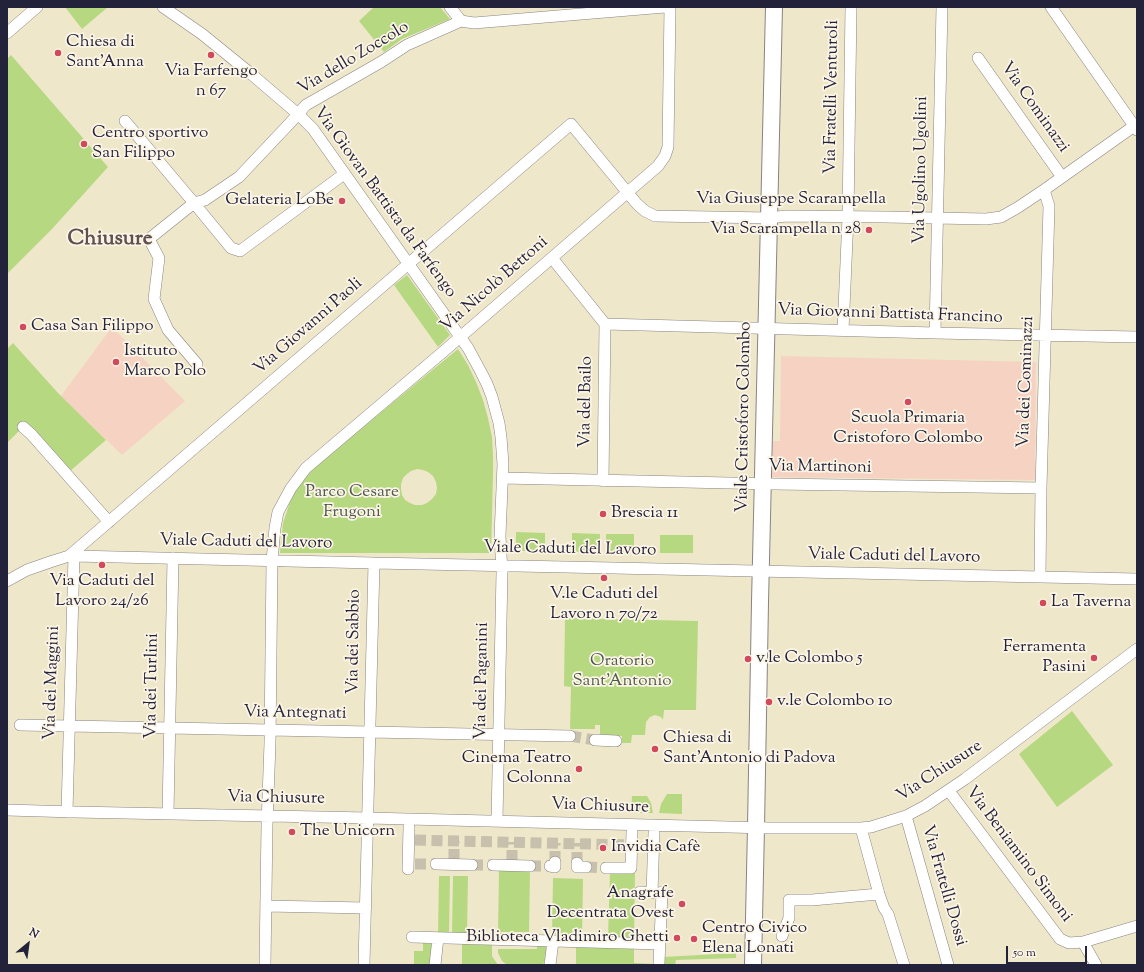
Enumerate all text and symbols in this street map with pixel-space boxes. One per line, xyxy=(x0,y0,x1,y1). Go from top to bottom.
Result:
street label: Via dello Zoccolo xyxy=(295,18,413,100)
street label: Via Fratelli Venturoli xyxy=(821,20,845,174)
place label: Chiesa di Sant'Anna xyxy=(66,33,144,73)
marker: Chiesa di Sant'Anna xyxy=(53,48,63,58)
marker: Via Farfengo n 67 xyxy=(206,50,216,60)
street label: Via Cominazzi xyxy=(995,59,1073,157)
place label: Via Farfengo n 67 xyxy=(165,62,257,102)
street label: Via Ugolino Ugolini xyxy=(911,96,933,244)
street label: Via Giovan Battista da Farfengo xyxy=(308,104,460,302)
place label: Centro sportivo San Filippo xyxy=(92,124,208,164)
marker: Centro sportivo San Filippo xyxy=(79,139,89,149)
street label: Via Giuseppe Scarampella xyxy=(696,190,886,210)
place label: Gelateria LoBe xyxy=(225,191,334,211)
marker: Gelateria LoBe xyxy=(337,196,347,206)
place label: Via Scarampella n 28 xyxy=(710,220,861,240)
marker: Via Scarampella n 28 xyxy=(864,225,874,235)
district label: Chiusure xyxy=(67,227,153,253)
street label: Via Nicolò Bettoni xyxy=(437,233,553,337)
street label: Via Giovanni Paoli xyxy=(250,274,368,380)
street label: Via Giovanni Battista Francino xyxy=(777,301,1003,329)
street label: Via dei Cominazzi xyxy=(1015,316,1039,448)
place label: Casa San Filippo xyxy=(31,317,154,337)
street label: Viale Cristoforo Colombo xyxy=(733,321,757,513)
marker: Casa San Filippo xyxy=(18,322,28,332)
place label: Istituto Marco Polo xyxy=(124,342,206,382)
street label: Via del Bailo xyxy=(576,356,598,448)
marker: Istituto Marco Polo xyxy=(111,357,121,367)
marker: Scuola Primaria Cristoforo Colombo xyxy=(903,397,913,407)
place label: Scuola Primaria Cristoforo Colombo xyxy=(833,409,983,449)
street label: Via Martinoni xyxy=(768,457,872,479)
park label: Parco Cesare Frugoni xyxy=(305,483,399,523)
place label: Brescia 11 xyxy=(611,504,678,524)
marker: Brescia 11 xyxy=(598,509,608,519)
street label: Viale Caduti del Lavoro xyxy=(159,531,333,555)
street label: Viale Caduti del Lavoro xyxy=(483,538,657,562)
street label: Viale Caduti del Lavoro xyxy=(807,545,981,569)
marker: Via Caduti del Lavoro 24/26 xyxy=(97,560,107,570)
place label: Via Caduti del Lavoro 24/26 xyxy=(49,572,155,612)
marker: V.le Caduti del Lavoro n 70/72 xyxy=(599,573,609,583)
place label: V.le Caduti del Lavoro n 70/72 xyxy=(550,585,658,625)
street label: Via dei Sabbio xyxy=(344,589,366,695)
place label: La Taverna xyxy=(1051,593,1131,613)
marker: La Taverna xyxy=(1038,598,1048,608)
street label: Via dei Paganini xyxy=(472,622,494,740)
street label: Via dei Maggini xyxy=(41,626,65,740)
street label: Via dei Turlini xyxy=(142,633,164,739)
place label: Ferramenta Pasini xyxy=(1003,638,1086,678)
place label: v.le Colombo 5 xyxy=(756,649,863,669)
park label: Oratorio Sant'Antonio xyxy=(572,652,672,692)
marker: Ferramenta Pasini xyxy=(1089,653,1099,663)
marker: v.le Colombo 5 xyxy=(743,654,753,664)
place label: v.le Colombo 10 xyxy=(777,692,892,712)
marker: v.le Colombo 10 xyxy=(764,697,774,707)
street label: Via Antegnati xyxy=(243,703,347,725)
place label: Chiesa di Sant'Antonio di Padova xyxy=(663,729,836,769)
street label: Via Chiusure xyxy=(893,737,987,807)
marker: Chiesa di Sant'Antonio di Padova xyxy=(650,744,660,754)
place label: Cinema Teatro Colonna xyxy=(462,749,571,789)
marker: Cinema Teatro Colonna xyxy=(574,764,584,774)
street label: Via Beniamino Simoni xyxy=(960,783,1076,927)
street label: Via Chiusure xyxy=(227,788,325,810)
street label: Via Chiusure xyxy=(551,795,649,819)
place label: The Unicorn xyxy=(300,822,395,842)
street label: Via Fratelli Dossi xyxy=(916,823,970,949)
marker: The Unicorn xyxy=(287,827,297,837)
place label: Invidia Cafè xyxy=(611,838,700,858)
marker: Invidia Cafè xyxy=(598,843,608,853)
place label: Anagrafe Decentrata Ovest xyxy=(547,884,674,924)
marker: Anagrafe Decentrata Ovest xyxy=(677,899,687,909)
place label: Centro Civico Elena Lonati xyxy=(702,919,807,959)
north arrow xyxy=(8,924,48,964)
text: N xyxy=(26,924,42,943)
place label: Biblioteca Vladimiro Ghetti xyxy=(466,928,669,948)
marker: Biblioteca Vladimiro Ghetti xyxy=(672,933,682,943)
marker: Centro Civico Elena Lonati xyxy=(689,934,699,944)
scale bar xyxy=(1008,938,1089,964)
text: 50 m xyxy=(1013,944,1036,962)

